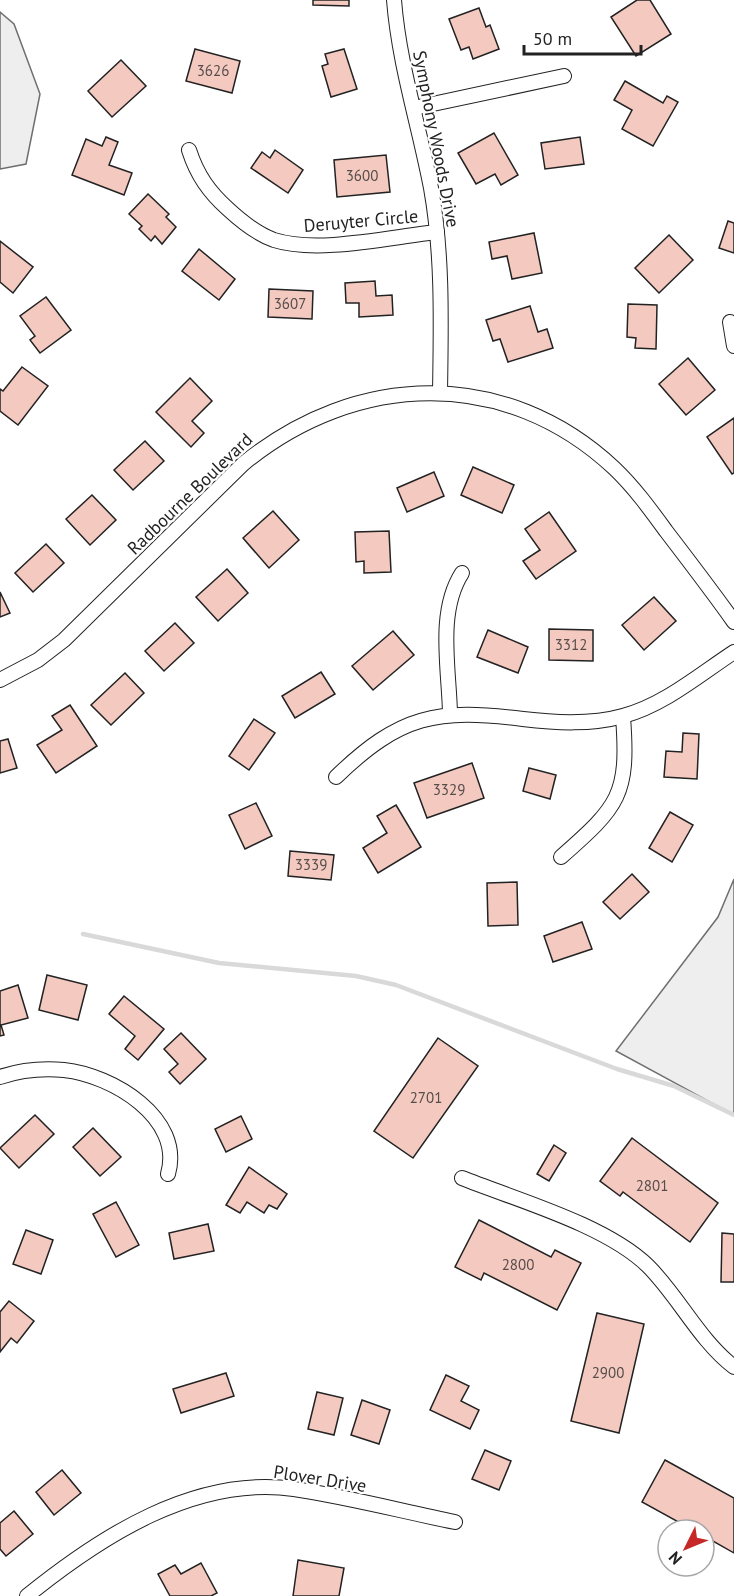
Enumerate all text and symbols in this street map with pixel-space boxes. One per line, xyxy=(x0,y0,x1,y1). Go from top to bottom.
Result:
scale bar xyxy=(524,18,641,56)
text: 50 m xyxy=(533,27,572,50)
street label: Symphony Woods Drive xyxy=(408,49,465,229)
house number: 3626 xyxy=(197,61,229,80)
house number: 3600 xyxy=(346,166,378,185)
street label: Deruyter Circle xyxy=(303,204,419,237)
house number: 3607 xyxy=(274,294,306,313)
street label: Radbourne Boulevard xyxy=(122,428,257,559)
house number: 3312 xyxy=(555,635,587,654)
house number: 3329 xyxy=(433,780,465,799)
house number: 3339 xyxy=(295,855,327,874)
house number: 2701 xyxy=(410,1088,442,1107)
house number: 2801 xyxy=(636,1176,668,1195)
house number: 2800 xyxy=(502,1255,534,1274)
house number: 2900 xyxy=(592,1363,624,1382)
street label: Plover Drive xyxy=(272,1460,368,1497)
north arrow xyxy=(656,1518,716,1578)
text: N xyxy=(664,1548,686,1569)

